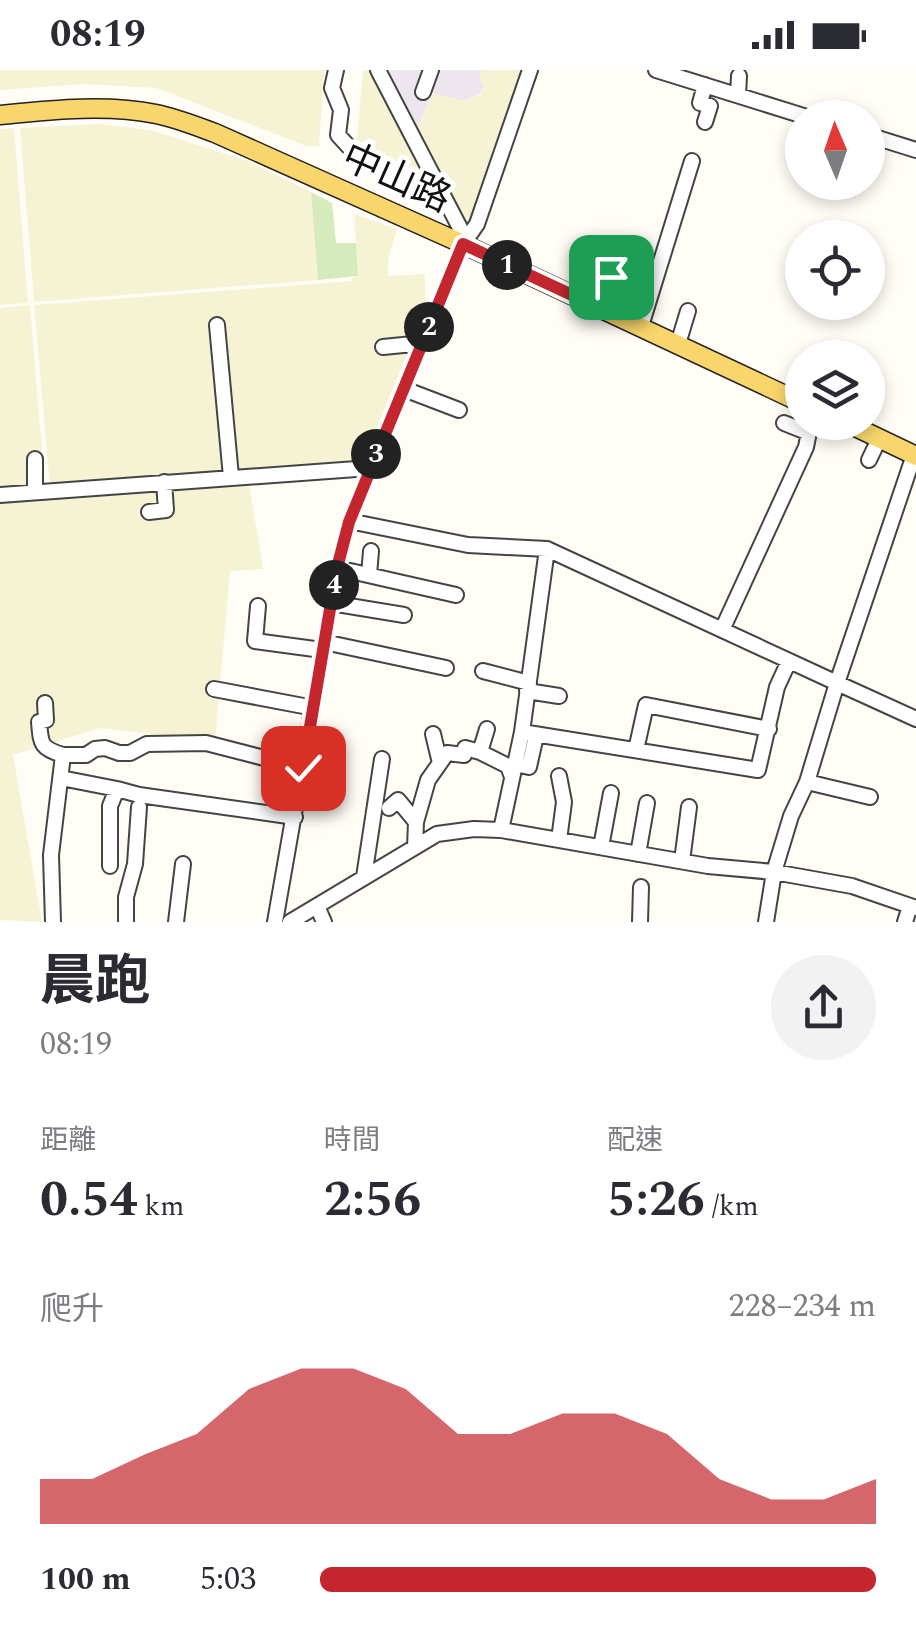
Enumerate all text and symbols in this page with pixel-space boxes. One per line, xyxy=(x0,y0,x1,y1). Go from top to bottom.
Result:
text: 08:19 xyxy=(50,6,145,64)
north arrow xyxy=(785,100,885,200)
map controls xyxy=(785,100,885,440)
street label: 中山路 xyxy=(332,129,460,229)
button: locate xyxy=(785,220,885,320)
pin xyxy=(569,235,654,320)
pin: 1 xyxy=(482,240,532,290)
text: 1 xyxy=(499,243,515,286)
icon: arrive xyxy=(584,250,639,305)
pin: 2 xyxy=(404,302,454,352)
text: 2 xyxy=(421,305,437,348)
button: layers xyxy=(785,340,885,440)
pin: 3 xyxy=(351,429,401,479)
text: 3 xyxy=(368,432,384,475)
pin: 4 xyxy=(309,560,359,610)
text: 4 xyxy=(326,563,342,606)
pin xyxy=(261,726,346,811)
icon: check xyxy=(276,741,331,796)
text: 晨跑 xyxy=(40,941,150,1024)
button: share xyxy=(771,955,876,1060)
text: 08:19 xyxy=(40,1020,112,1069)
text: 距離 xyxy=(40,1119,96,1162)
text: 時間 xyxy=(324,1119,380,1162)
text: 配速 xyxy=(607,1119,663,1162)
text: 0.54 xyxy=(40,1162,138,1238)
text: 2:56 xyxy=(324,1162,421,1238)
text: 5:26 xyxy=(607,1162,705,1238)
text: km xyxy=(138,1185,184,1228)
text: /km xyxy=(705,1185,759,1228)
text: 228–234 m xyxy=(728,1282,876,1331)
text: 爬升 xyxy=(40,1285,104,1334)
text: 100 m xyxy=(40,1555,131,1604)
text: 5:03 xyxy=(200,1555,256,1604)

